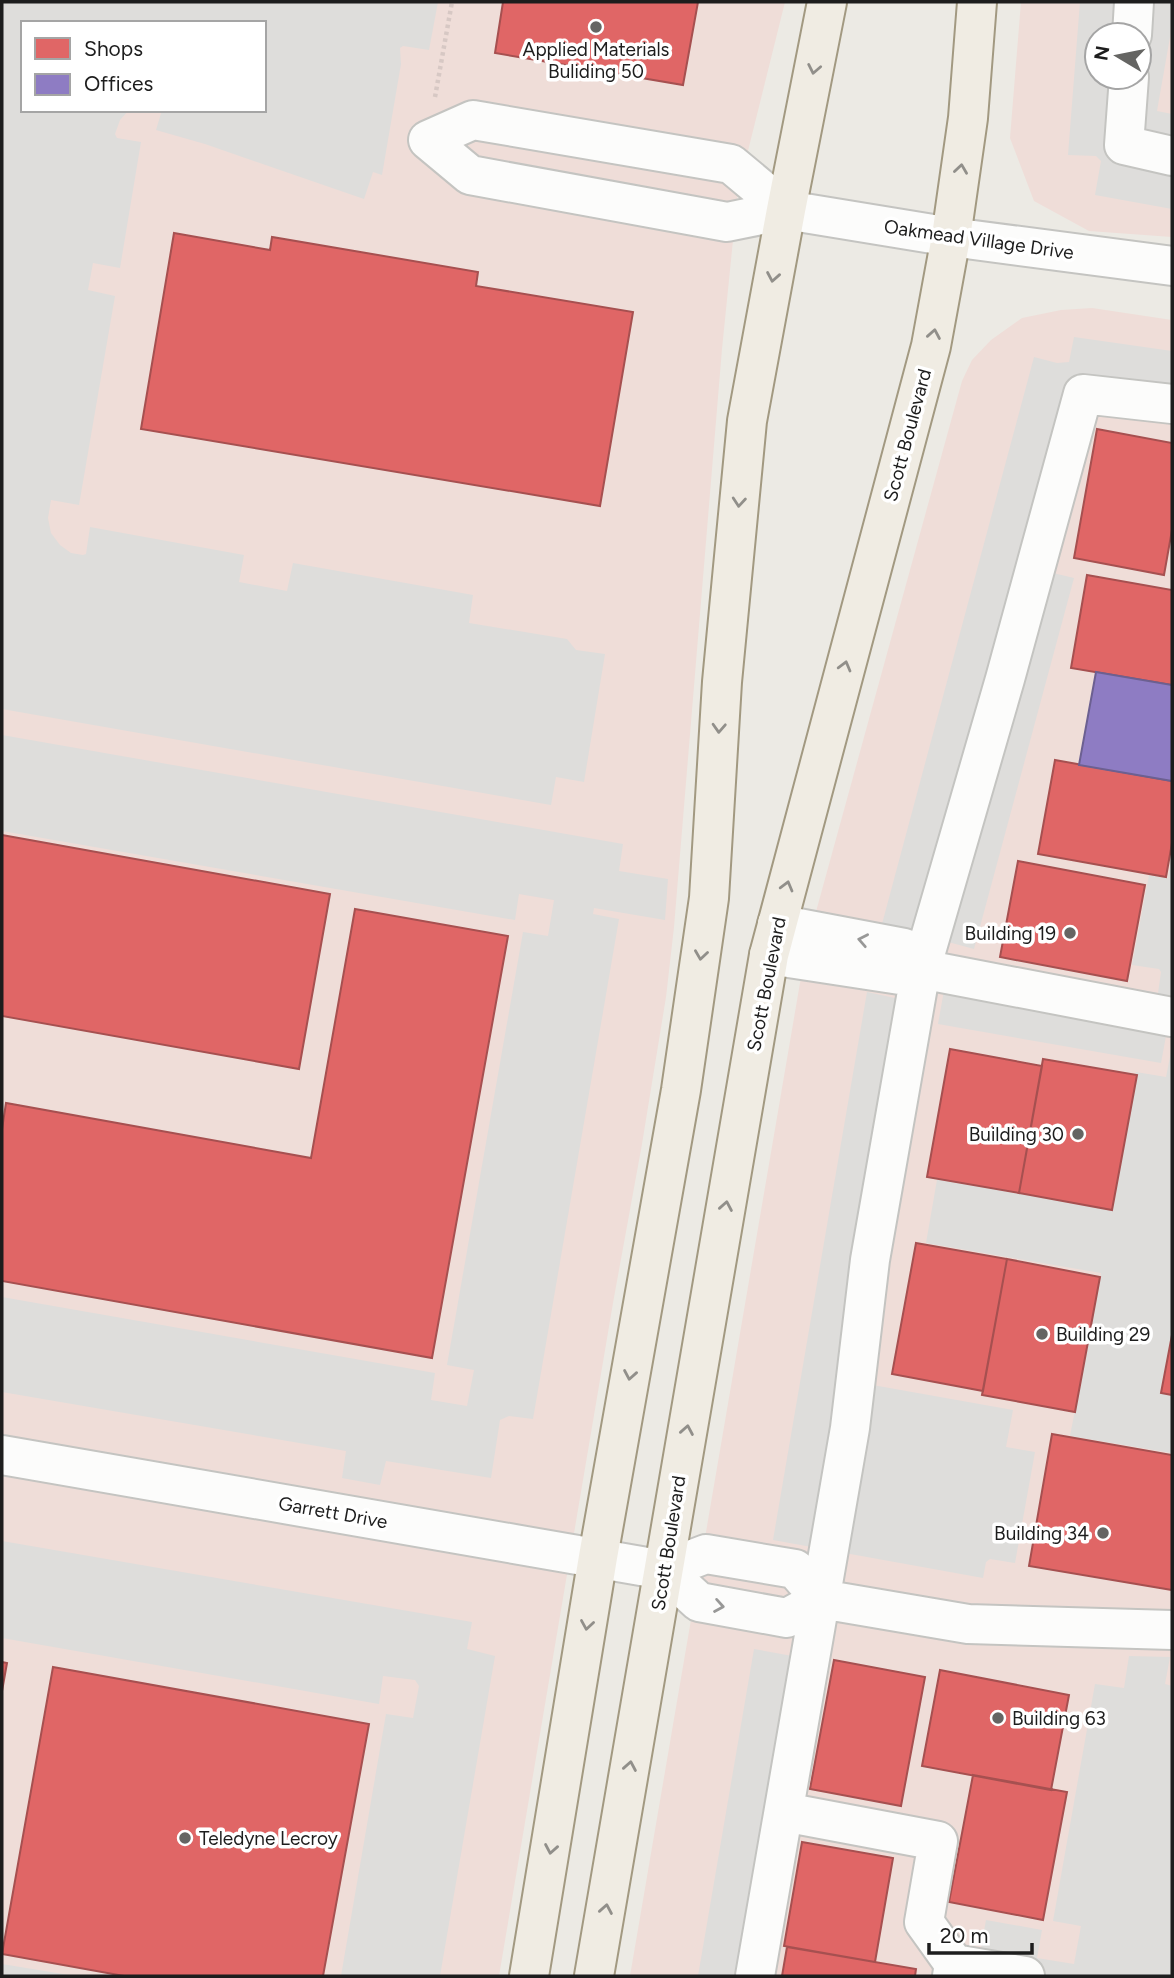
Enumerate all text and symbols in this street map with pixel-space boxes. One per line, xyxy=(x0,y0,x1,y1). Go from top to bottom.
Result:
marker: Applied Materials Buliding 50 xyxy=(588,19,604,35)
legend xyxy=(21,21,266,112)
north arrow xyxy=(1083,21,1153,91)
text: Shops xyxy=(84,36,143,61)
place label: Applied Materials Buliding 50 xyxy=(523,38,670,83)
text: N xyxy=(1089,44,1114,62)
one-way arrow xyxy=(807,63,822,75)
text: Offices xyxy=(84,71,153,96)
one-way arrow xyxy=(953,163,968,175)
street label: Oakmead Village Drive xyxy=(883,215,1075,264)
one-way arrow xyxy=(767,271,782,283)
one-way arrow xyxy=(925,328,940,340)
street label: Scott Boulevard xyxy=(879,366,936,504)
one-way arrow xyxy=(732,497,747,508)
one-way arrow xyxy=(837,661,852,673)
one-way arrow xyxy=(712,723,727,734)
one-way arrow xyxy=(779,881,793,893)
street label: Scott Boulevard xyxy=(742,915,791,1053)
place label: Building 19 xyxy=(965,922,1056,945)
marker: Building 19 xyxy=(1062,925,1078,941)
one-way arrow xyxy=(857,934,869,949)
one-way arrow xyxy=(693,949,708,961)
place label: Building 30 xyxy=(969,1123,1064,1146)
marker: Building 30 xyxy=(1070,1126,1086,1142)
one-way arrow xyxy=(718,1200,733,1212)
place label: Building 29 xyxy=(1056,1323,1150,1346)
marker: Building 29 xyxy=(1034,1326,1050,1342)
one-way arrow xyxy=(623,1369,638,1381)
one-way arrow xyxy=(679,1424,694,1436)
street label: Scott Boulevard xyxy=(646,1474,691,1612)
street label: Garrett Drive xyxy=(277,1492,389,1533)
place label: Building 34 xyxy=(994,1522,1089,1545)
marker: Building 34 xyxy=(1095,1525,1111,1541)
one-way arrow xyxy=(713,1598,725,1613)
one-way arrow xyxy=(580,1619,595,1631)
place label: Building 63 xyxy=(1012,1707,1106,1730)
marker: Building 63 xyxy=(990,1710,1006,1726)
one-way arrow xyxy=(622,1760,637,1772)
place label: Teledyne Lecroy xyxy=(199,1827,338,1850)
marker: Teledyne Lecroy xyxy=(177,1830,193,1846)
one-way arrow xyxy=(544,1843,559,1855)
one-way arrow xyxy=(598,1903,613,1915)
scale bar xyxy=(929,1912,1032,1956)
text: 20 m xyxy=(940,1923,988,1948)

